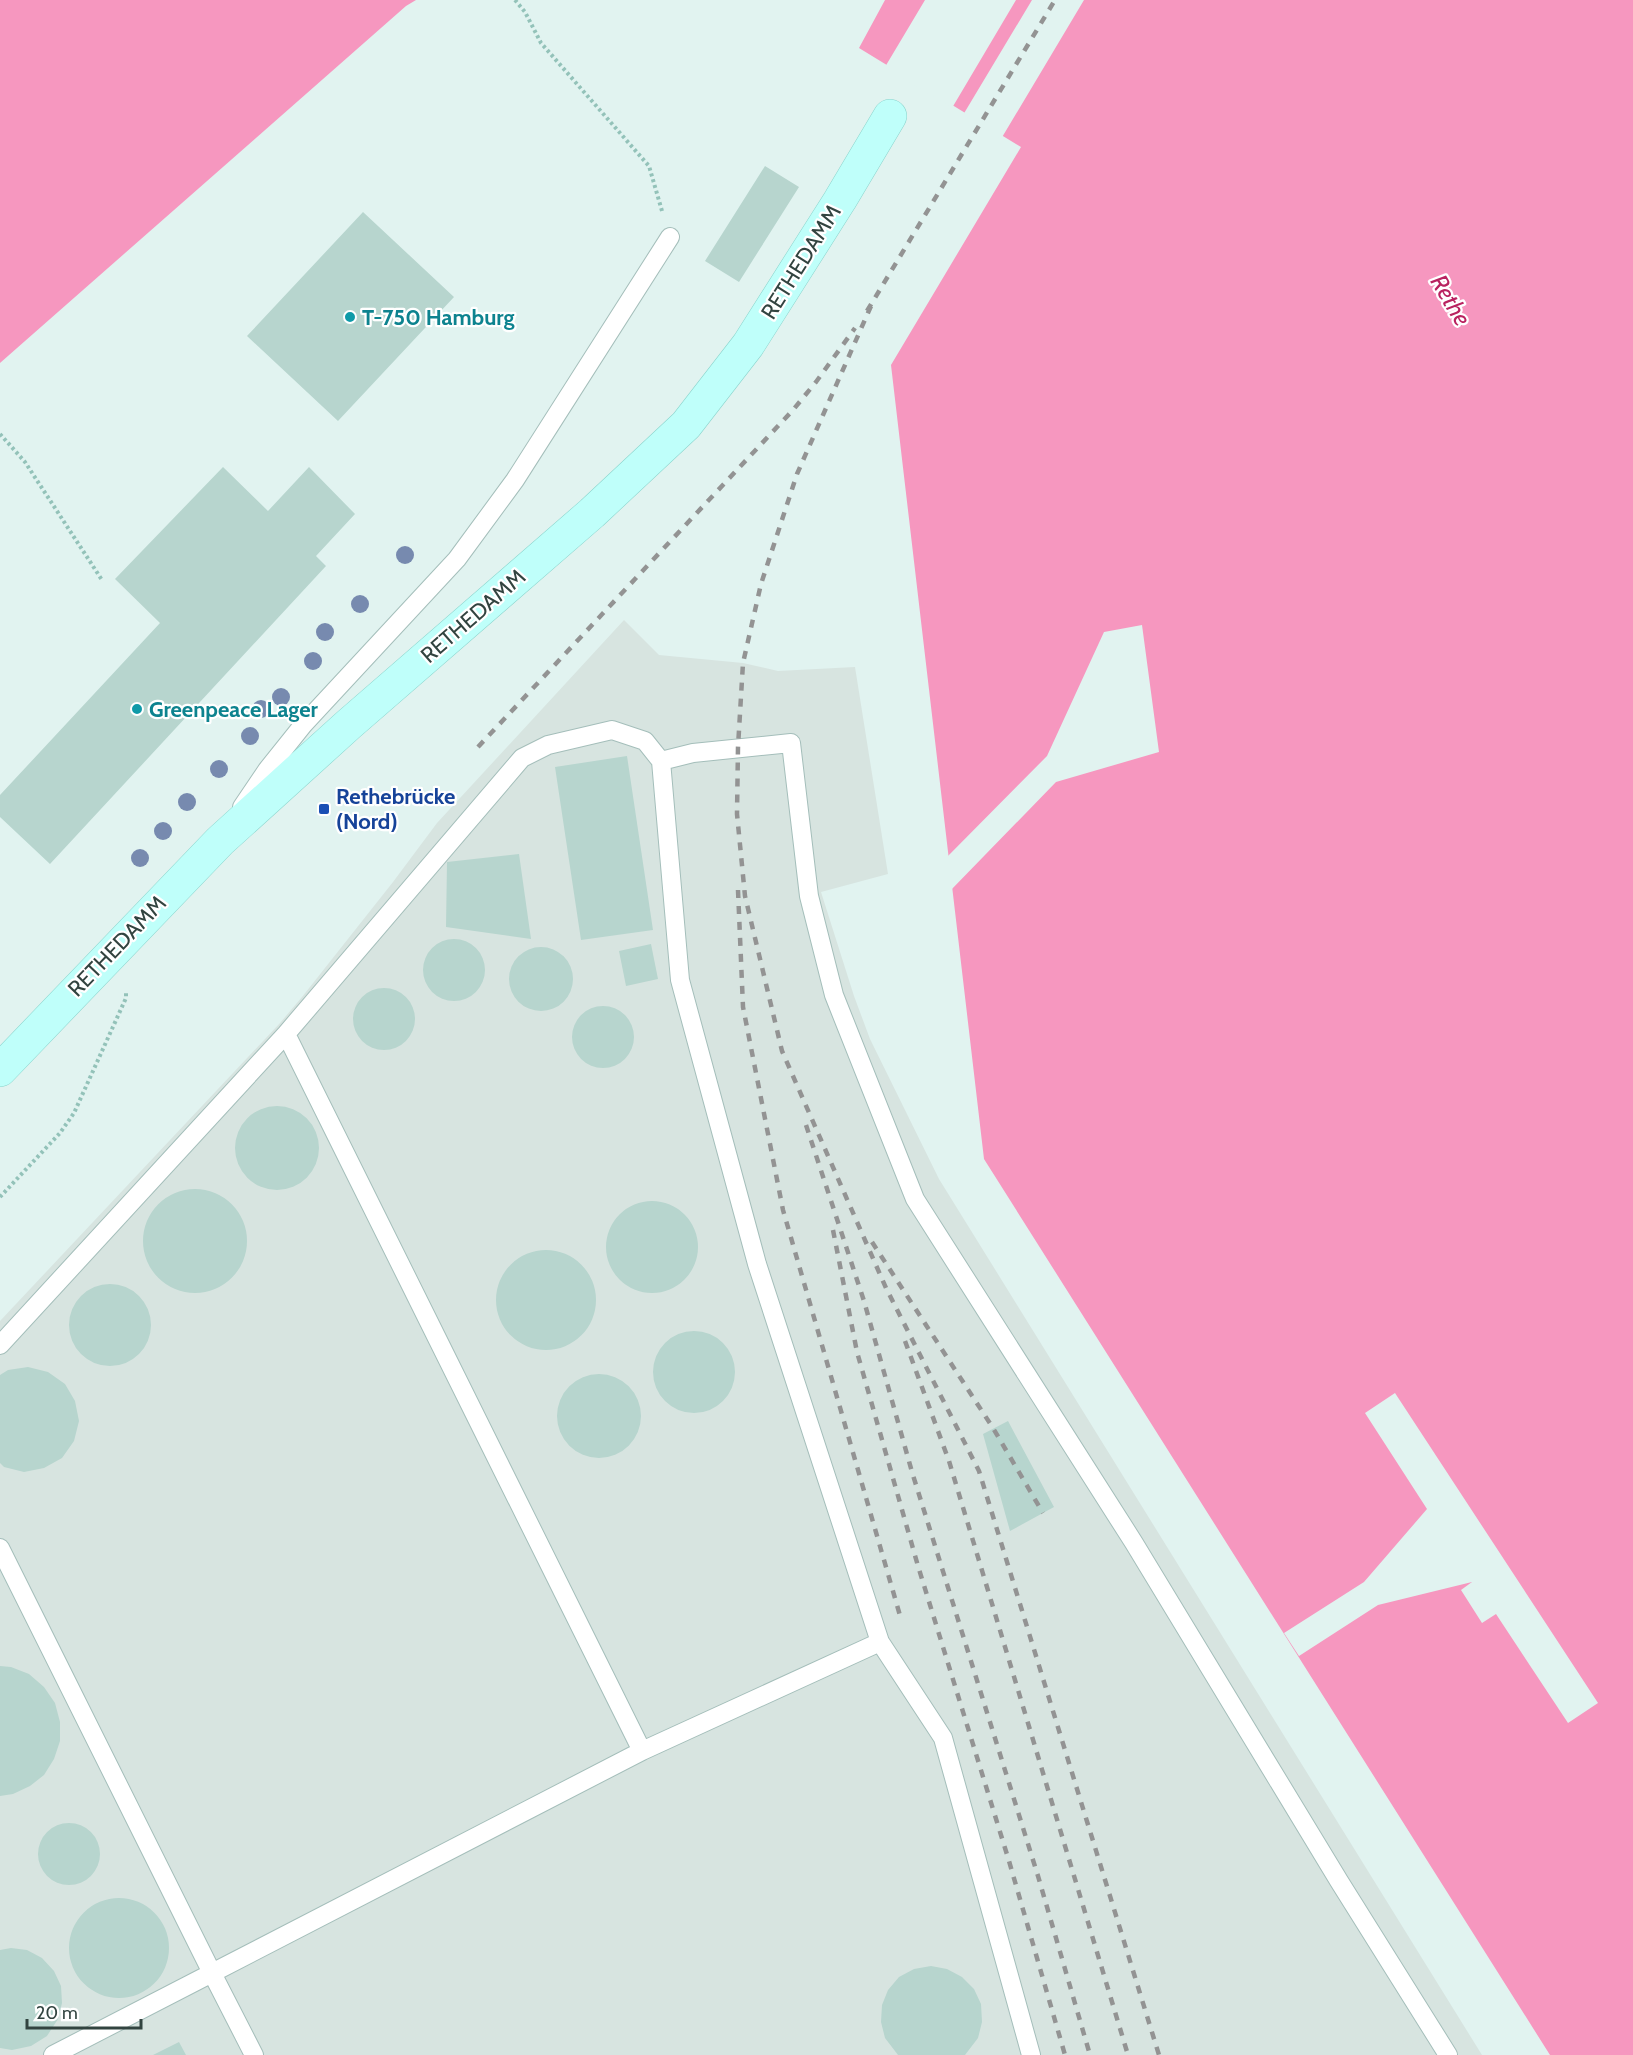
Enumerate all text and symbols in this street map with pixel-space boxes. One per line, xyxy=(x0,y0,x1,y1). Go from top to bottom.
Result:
street label: RETHEDAMM xyxy=(755,200,847,324)
water label: Rethe xyxy=(1425,269,1477,331)
place label: T-750 Hamburg xyxy=(362,304,514,331)
marker: T-750 Hamburg xyxy=(343,310,357,324)
street label: RETHEDAMM xyxy=(415,563,531,669)
place label: Greenpeace Lager xyxy=(149,696,319,723)
marker: Greenpeace Lager xyxy=(130,702,144,716)
place label: Rethebrücke (Nord) xyxy=(336,783,455,835)
marker: Rethebrücke (Nord) xyxy=(317,802,331,816)
street label: RETHEDAMM xyxy=(62,890,172,1002)
scale bar xyxy=(27,1992,141,2030)
text: 20 m xyxy=(36,2002,78,2024)

